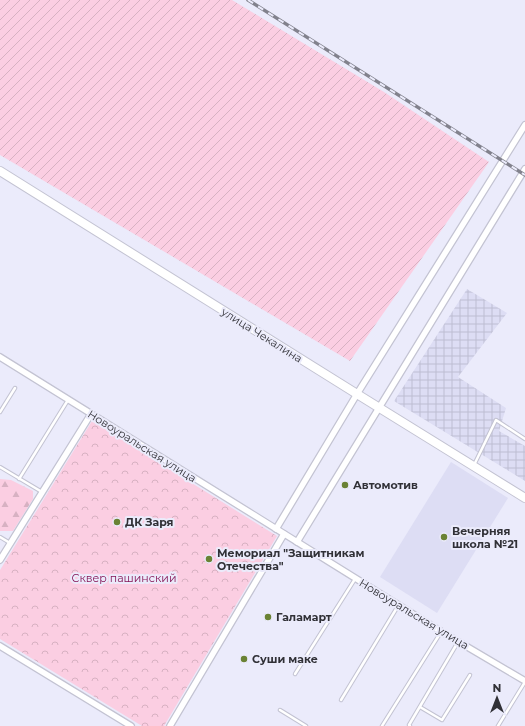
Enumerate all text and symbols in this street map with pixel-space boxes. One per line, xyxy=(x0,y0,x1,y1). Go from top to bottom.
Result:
street label: улица Чекалина xyxy=(218,304,305,366)
street label: Новоуральская улица xyxy=(85,407,199,485)
place label: Автомотив xyxy=(353,478,418,492)
marker: Автомотив xyxy=(340,480,350,490)
place label: ДК Заря xyxy=(125,515,174,529)
marker: ДК Заря xyxy=(112,517,122,527)
place label: Вечерняя школа №21 xyxy=(452,524,518,551)
marker: Вечерняя школа №21 xyxy=(439,532,449,542)
place label: Мемориал "Защитникам Отечества" xyxy=(217,546,364,573)
marker: Мемориал "Защитникам Отечества" xyxy=(204,554,214,564)
park label: Сквер пашинский xyxy=(72,571,176,585)
street label: Новоуральская улица xyxy=(357,576,471,652)
place label: Галамарт xyxy=(276,610,332,624)
marker: Галамарт xyxy=(263,612,273,622)
place label: Суши маке xyxy=(252,652,318,666)
marker: Суши маке xyxy=(239,654,249,664)
north arrow xyxy=(477,678,517,718)
text: N xyxy=(493,681,501,695)

